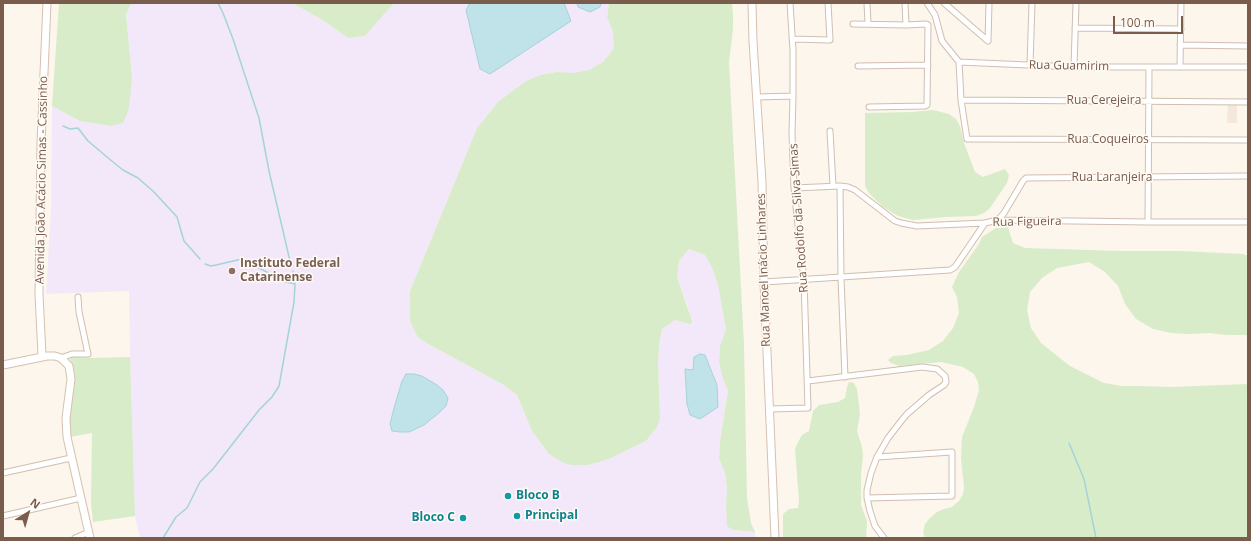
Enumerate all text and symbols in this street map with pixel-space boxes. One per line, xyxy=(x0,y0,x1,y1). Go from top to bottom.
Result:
scale bar xyxy=(1115,8,1185,34)
text: 100 m xyxy=(1120,14,1155,31)
street label: Rua Guamirim xyxy=(1029,58,1109,74)
street label: Avenida João Acácio Simas - Cassinho xyxy=(33,76,51,284)
street label: Rua Cerejeira xyxy=(1067,94,1141,108)
street label: Rua Coqueiros xyxy=(1067,133,1149,147)
street label: Rua Rodolfo da Silva Simas xyxy=(787,143,811,293)
street label: Rua Laranjeira xyxy=(1072,171,1152,185)
street label: Rua Manoel Inácio Linhares xyxy=(754,193,774,347)
street label: Rua Figueira xyxy=(992,214,1062,230)
place label: Instituto Federal Catarinense xyxy=(240,257,340,285)
marker: Instituto Federal Catarinense xyxy=(227,266,237,276)
place label: Bloco B xyxy=(516,489,560,503)
marker: Bloco B xyxy=(503,491,513,501)
north arrow xyxy=(8,493,48,533)
text: N xyxy=(27,494,44,512)
place label: Principal xyxy=(525,509,578,523)
place label: Bloco C xyxy=(411,511,455,525)
marker: Principal xyxy=(512,511,522,521)
marker: Bloco C xyxy=(458,513,468,523)

